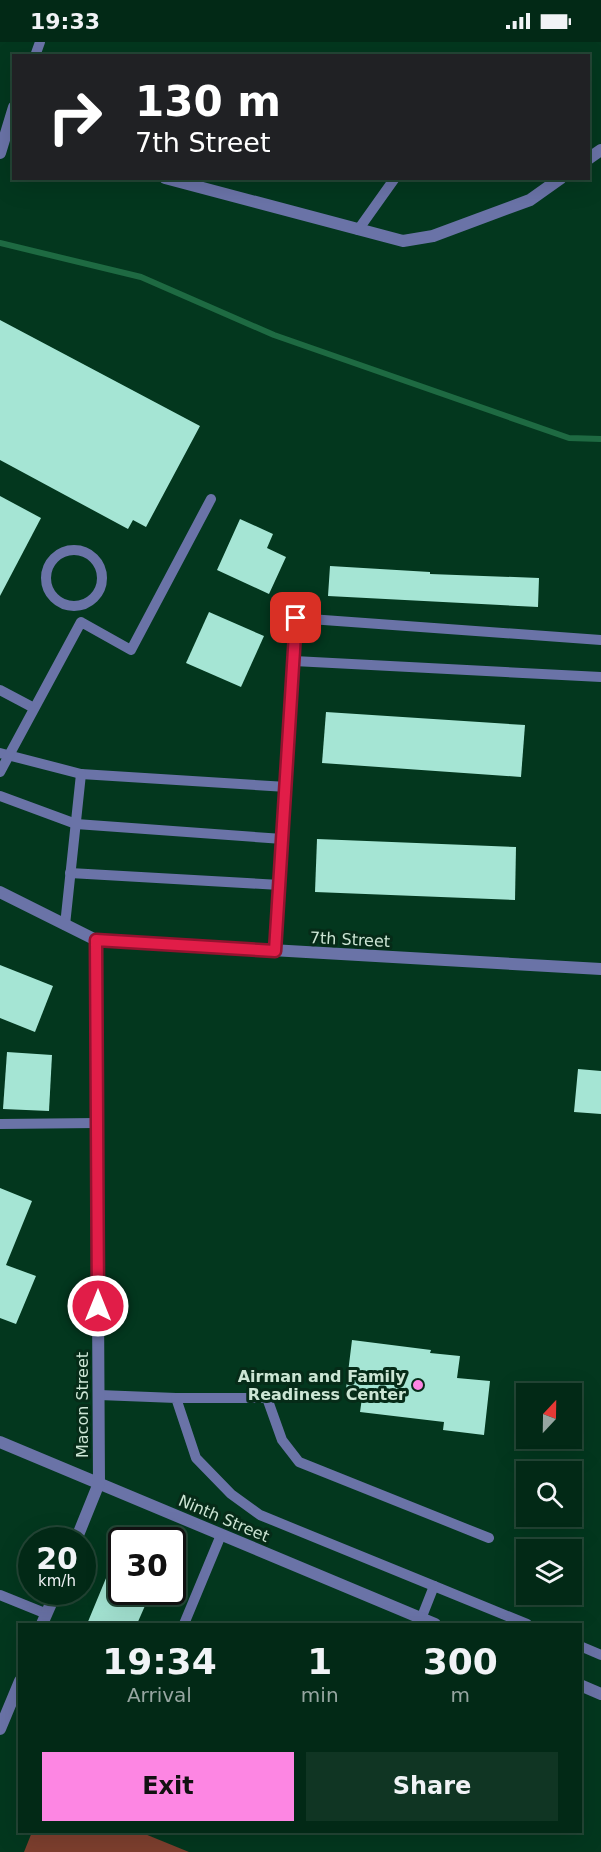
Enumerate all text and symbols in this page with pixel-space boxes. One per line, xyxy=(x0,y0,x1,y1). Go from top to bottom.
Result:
text: 19:33 xyxy=(30,9,100,34)
text: 130 m xyxy=(135,77,281,126)
icon: right xyxy=(36,78,114,156)
text: 7th Street xyxy=(135,127,271,158)
pin xyxy=(270,592,321,643)
icon: arrive xyxy=(279,601,312,634)
street label: 7th Street xyxy=(309,928,391,951)
position arrow xyxy=(66,1274,130,1338)
street label: Macon Street xyxy=(73,1352,92,1458)
place label: Airman and Family Readiness Center xyxy=(238,1367,407,1404)
marker: Airman and Family Readiness Center xyxy=(411,1378,425,1392)
north arrow xyxy=(516,1383,582,1449)
map controls xyxy=(516,1383,582,1605)
button: search xyxy=(516,1461,582,1527)
street label: Ninth Street xyxy=(176,1491,272,1546)
speed limit sign: 30 xyxy=(108,1527,186,1605)
button: layers xyxy=(516,1539,582,1605)
text: 20 xyxy=(36,1541,78,1576)
text: km/h xyxy=(38,1572,76,1590)
text: 19:34 xyxy=(102,1641,217,1682)
text: 1 xyxy=(307,1641,332,1682)
text: 300 xyxy=(423,1641,498,1682)
text: Arrival xyxy=(127,1683,192,1707)
text: min xyxy=(301,1683,339,1707)
text: m xyxy=(451,1683,470,1707)
button: Exit xyxy=(42,1752,294,1821)
button: Share xyxy=(306,1752,558,1821)

